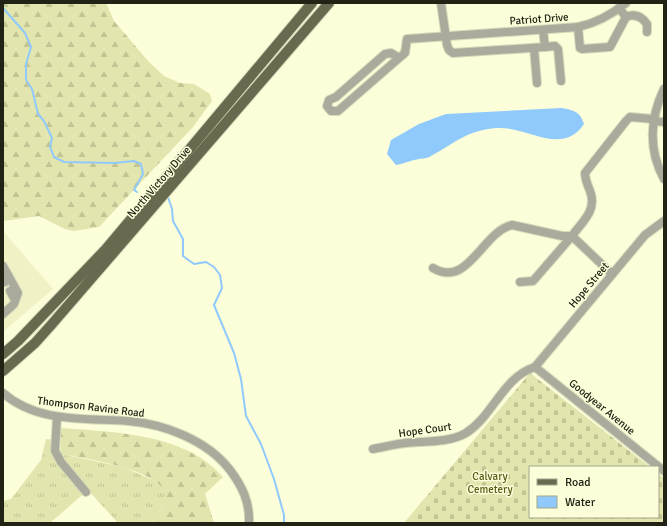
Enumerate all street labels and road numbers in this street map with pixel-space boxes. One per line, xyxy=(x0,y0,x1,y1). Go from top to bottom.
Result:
street label: Patriot Drive xyxy=(509,10,569,28)
street label: North Victory Drive xyxy=(125,144,193,220)
street label: Hope Street xyxy=(566,259,612,310)
street label: Goodyear Avenue xyxy=(566,376,638,438)
street label: Thompson Ravine Road xyxy=(37,394,146,420)
street label: Hope Court xyxy=(398,420,452,440)

